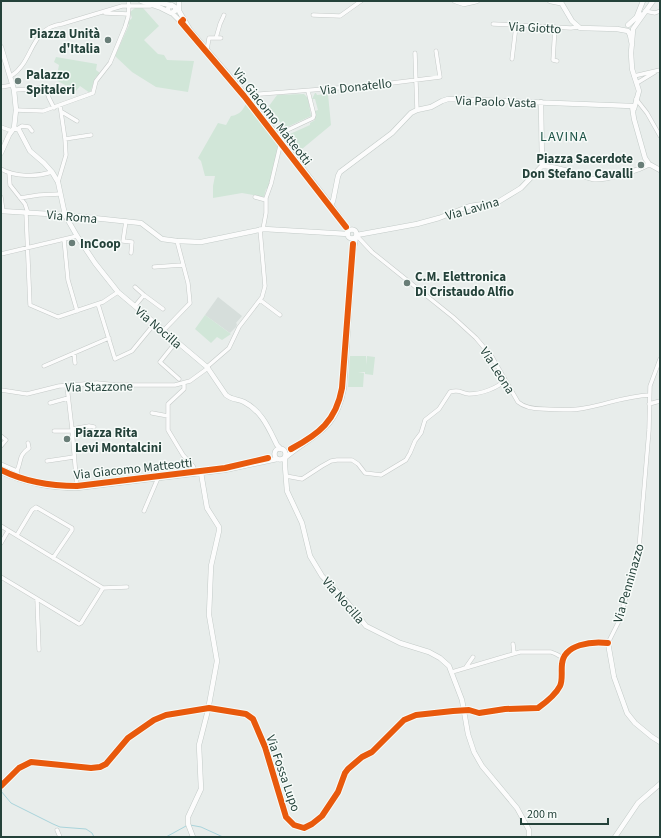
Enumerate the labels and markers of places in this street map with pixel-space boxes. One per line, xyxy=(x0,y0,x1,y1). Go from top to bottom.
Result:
place label: Piazza Unità d'Italia xyxy=(29,25,100,58)
marker: Piazza Unità d'Italia xyxy=(103,35,113,45)
place label: Palazzo Spitaleri xyxy=(26,66,75,99)
marker: Palazzo Spitaleri xyxy=(13,76,23,86)
place label: Piazza Sacerdote Don Stefano Cavalli xyxy=(522,150,633,183)
marker: Piazza Sacerdote Don Stefano Cavalli xyxy=(636,160,646,170)
place label: InCoop xyxy=(80,235,121,253)
marker: InCoop xyxy=(67,238,77,248)
place label: C.M. Elettronica Di Cristaudo Alfio xyxy=(415,268,514,301)
marker: C.M. Elettronica Di Cristaudo Alfio xyxy=(402,278,412,288)
place label: Piazza Rita Levi Montalcini xyxy=(75,424,162,457)
marker: Piazza Rita Levi Montalcini xyxy=(62,434,72,444)

